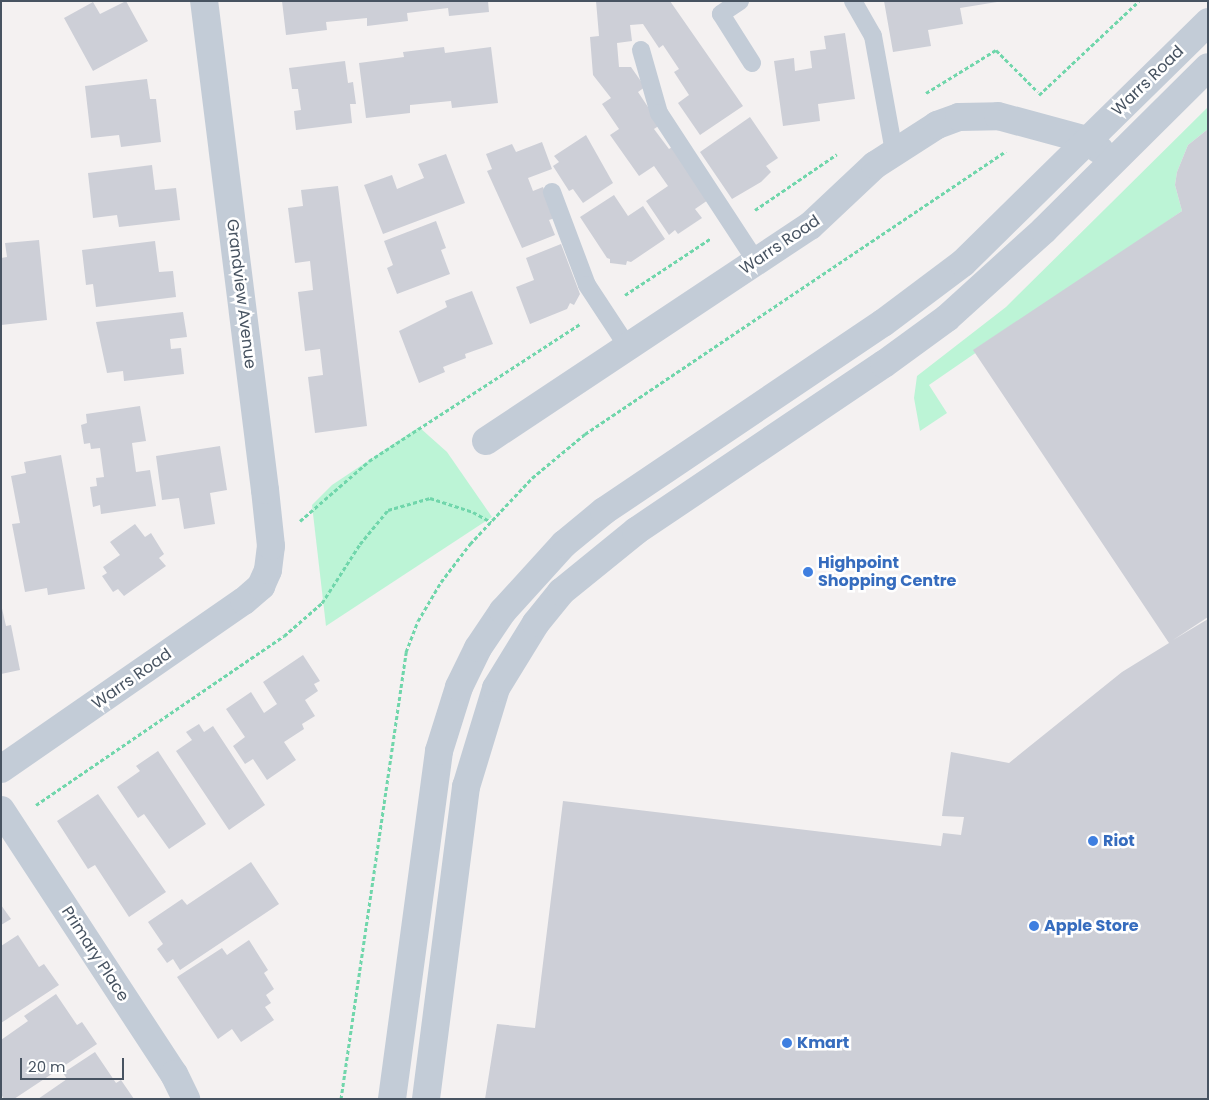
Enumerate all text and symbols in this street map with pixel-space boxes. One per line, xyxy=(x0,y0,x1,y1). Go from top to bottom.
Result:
street label: Warrs Road xyxy=(1108,42,1188,120)
street label: Warrs Road xyxy=(736,211,824,279)
street label: Grandview Avenue xyxy=(222,218,260,370)
place label: Highpoint Shopping Centre xyxy=(818,553,956,591)
marker: Highpoint Shopping Centre xyxy=(802,566,814,578)
street label: Warrs Road xyxy=(89,645,175,713)
place label: Riot xyxy=(1103,831,1135,851)
marker: Riot xyxy=(1087,835,1099,847)
street label: Primary Place xyxy=(57,903,133,1005)
place label: Apple Store xyxy=(1044,916,1139,936)
marker: Apple Store xyxy=(1028,920,1040,932)
place label: Kmart xyxy=(797,1033,849,1053)
marker: Kmart xyxy=(781,1037,793,1049)
scale bar xyxy=(22,1048,126,1080)
text: 20 m xyxy=(28,1056,66,1077)

